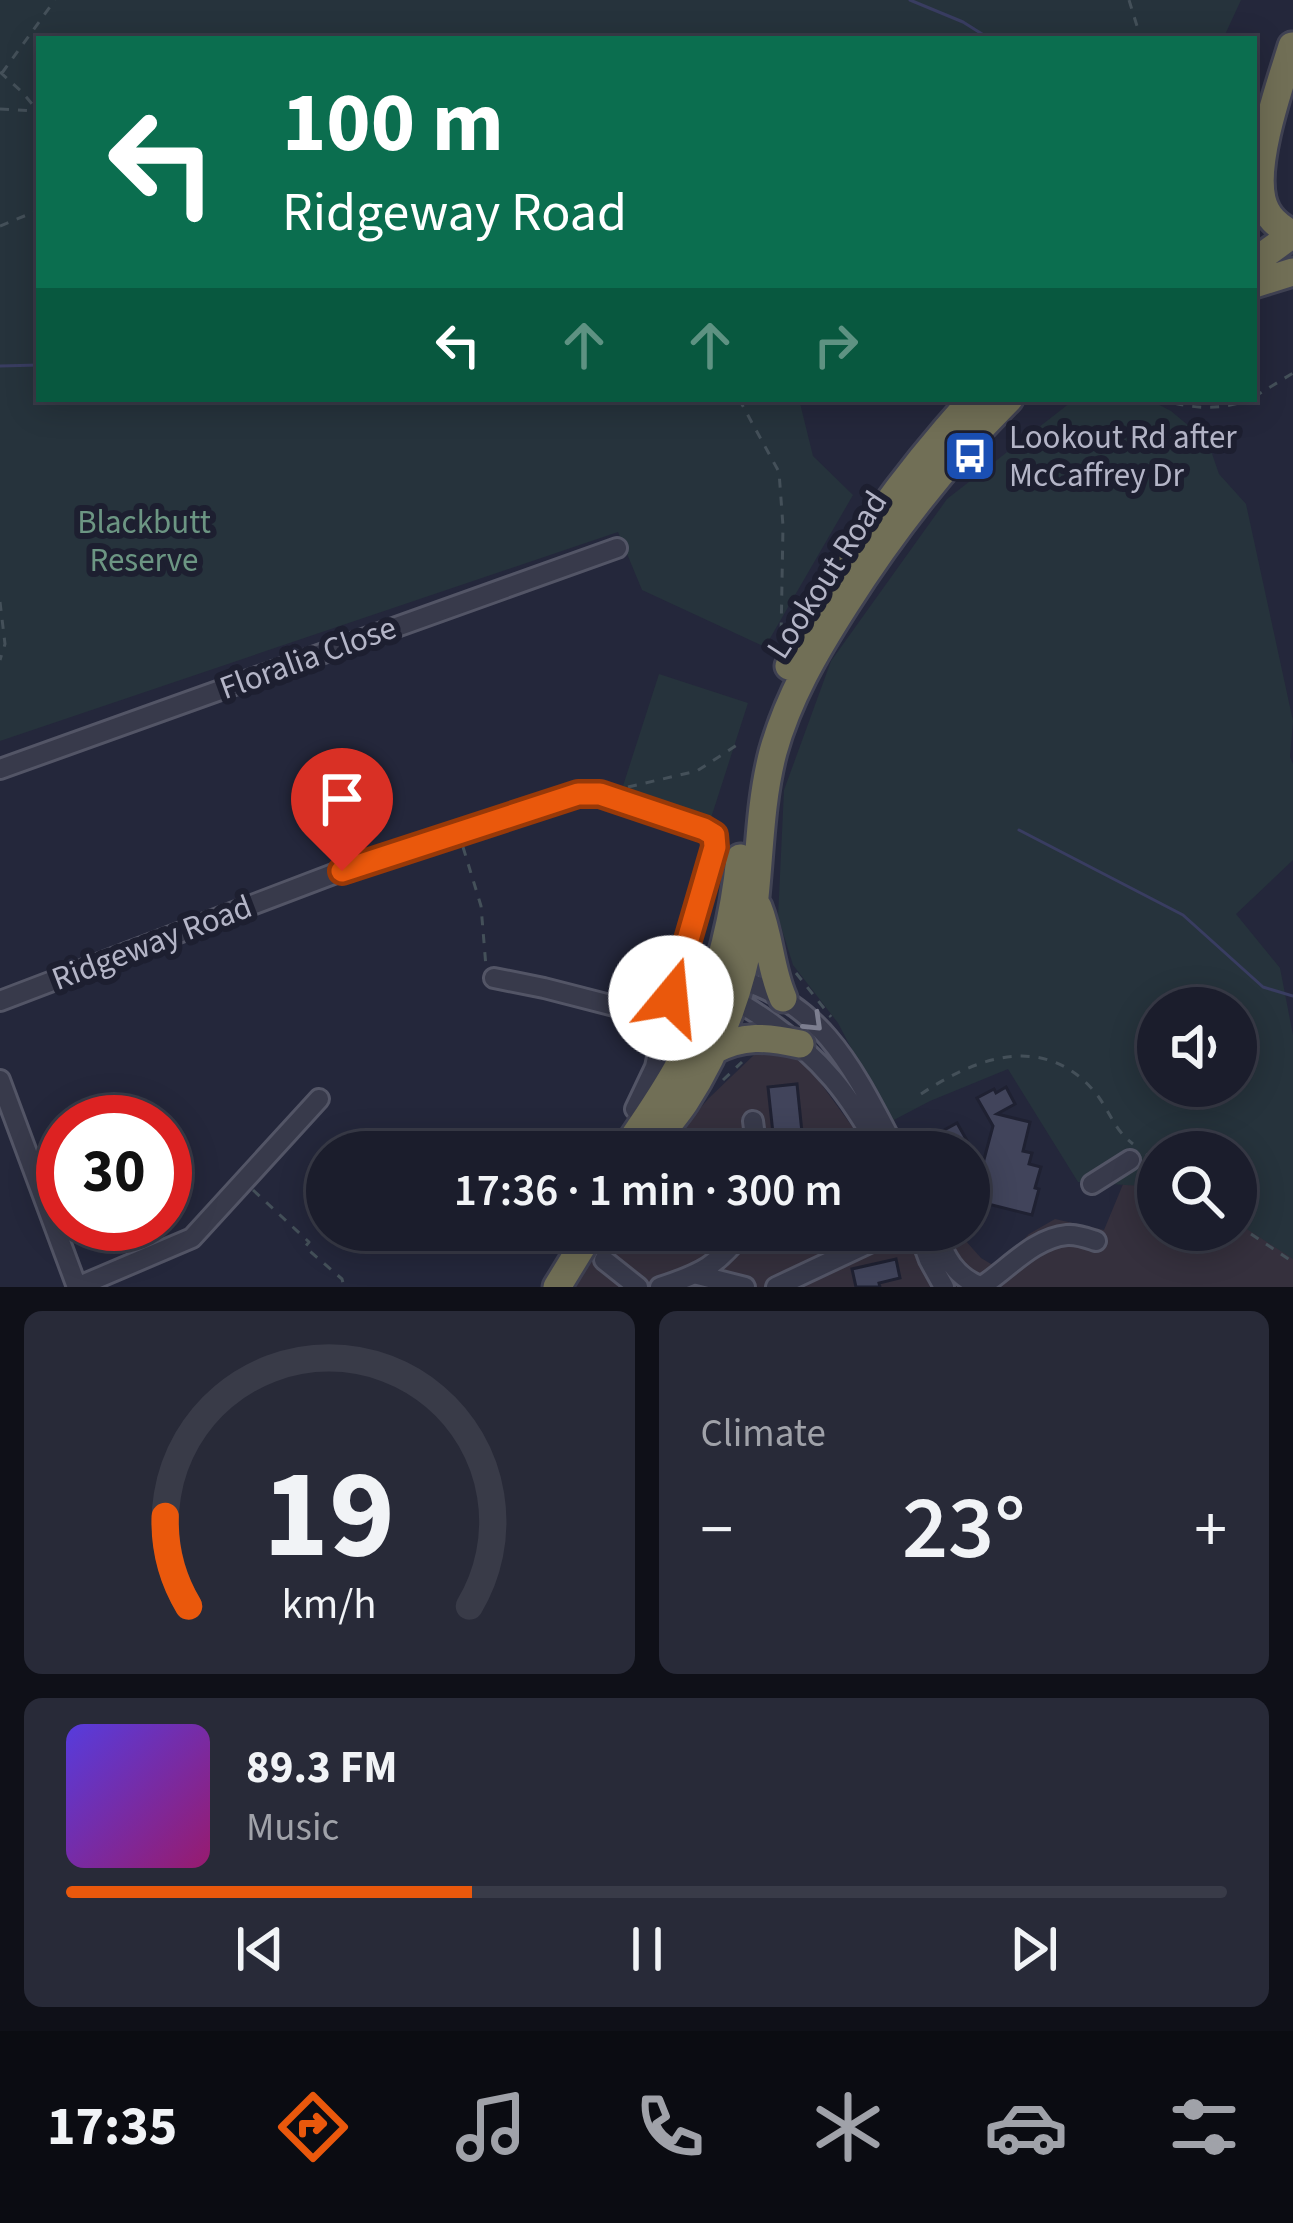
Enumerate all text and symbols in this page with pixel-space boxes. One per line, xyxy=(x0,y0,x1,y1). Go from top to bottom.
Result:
text: 100 m xyxy=(282,64,504,184)
icon: left xyxy=(84,84,240,240)
text: Ridgeway Road xyxy=(282,175,627,252)
icon: left xyxy=(425,312,491,378)
icon: ahead xyxy=(551,312,617,378)
icon: ahead xyxy=(677,312,743,378)
icon: right xyxy=(803,312,869,378)
place label: Lookout Rd after McCaffrey Dr xyxy=(1009,414,1237,499)
bus stop icon: Lookout Rd after McCaffrey Dr xyxy=(942,428,998,484)
street label: Lookout Road xyxy=(755,482,899,668)
park label: Blackbutt Reserve xyxy=(77,499,211,584)
street label: Floralia Close xyxy=(213,604,403,712)
pin xyxy=(291,748,393,871)
icon: arrive xyxy=(309,766,375,832)
street label: Ridgeway Road xyxy=(45,883,259,1003)
position arrow xyxy=(608,935,734,1061)
map controls xyxy=(1137,987,1257,1251)
button: sound xyxy=(1137,987,1257,1107)
one-way arrow xyxy=(800,1009,822,1031)
speed limit sign: 30 xyxy=(36,1095,192,1251)
button: search xyxy=(1137,1131,1257,1251)
text: 17:36 · 1 min · 300 m xyxy=(454,1159,842,1223)
text: Climate xyxy=(701,1406,826,1462)
text: 19 xyxy=(263,1427,395,1605)
text: 23° xyxy=(902,1465,1026,1593)
text: − xyxy=(701,1483,733,1577)
text: + xyxy=(1194,1483,1227,1577)
text: km/h xyxy=(282,1573,377,1634)
text: 89.3 FM xyxy=(246,1736,398,1800)
text: Music xyxy=(246,1800,339,1856)
icon: previous xyxy=(227,1916,293,1982)
icon: pause xyxy=(614,1916,680,1982)
icon: next xyxy=(1001,1916,1067,1982)
icon: directions xyxy=(271,2085,355,2169)
icon: music xyxy=(449,2085,533,2169)
icon: phone xyxy=(628,2085,712,2169)
icon: climate xyxy=(806,2085,890,2169)
icon: car xyxy=(984,2085,1068,2169)
icon: filters xyxy=(1162,2085,1246,2169)
text: 17:35 xyxy=(47,2089,177,2166)

